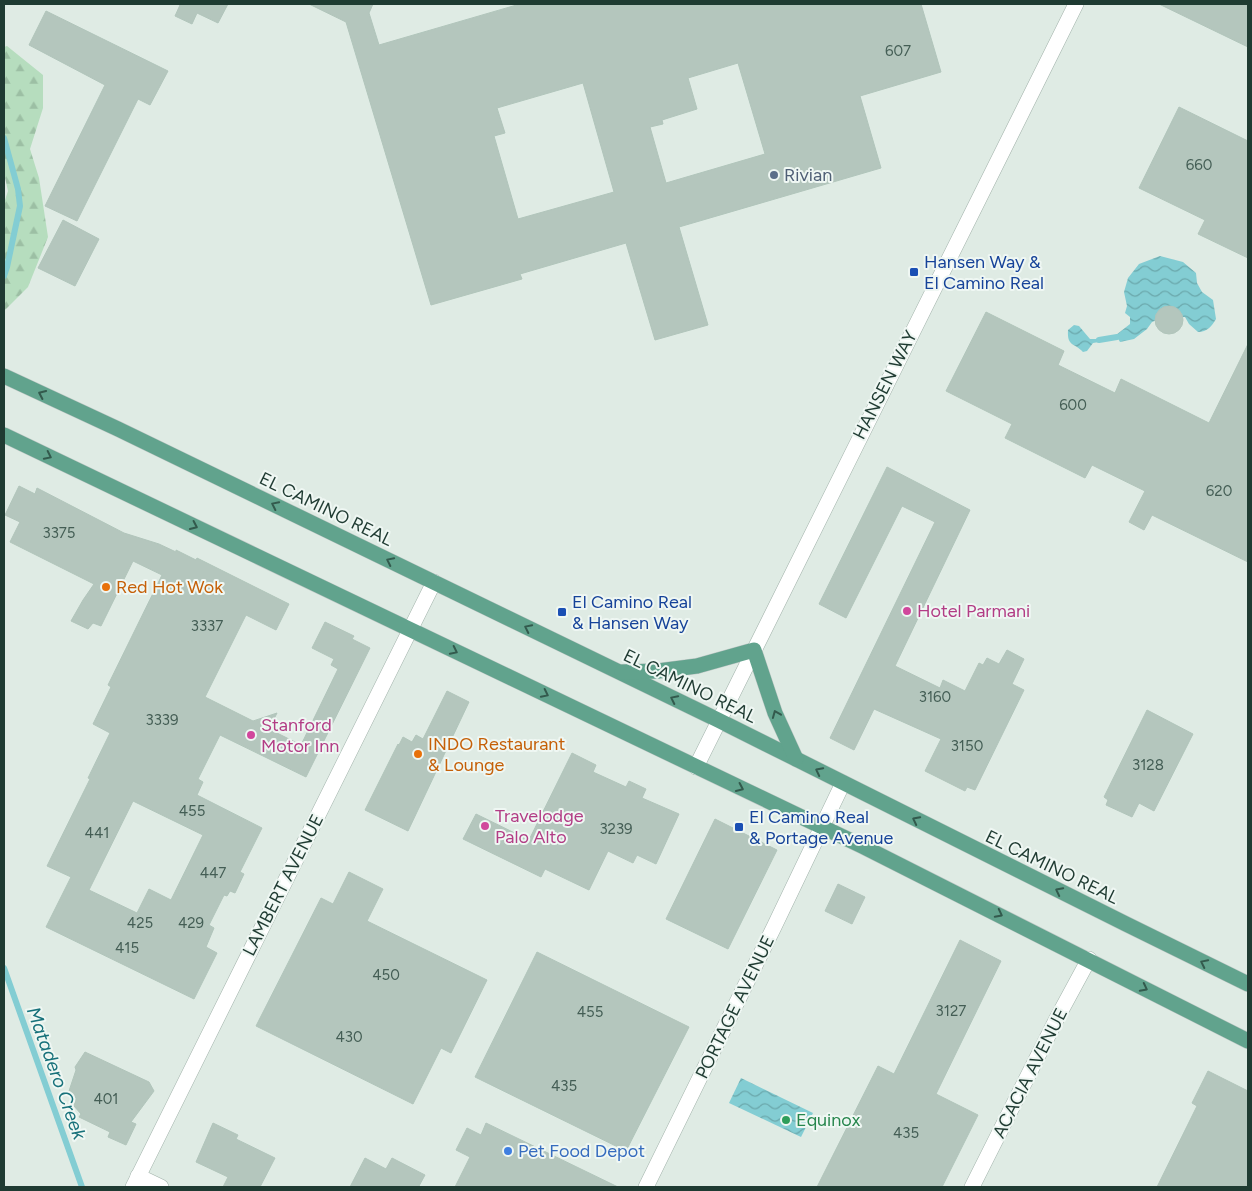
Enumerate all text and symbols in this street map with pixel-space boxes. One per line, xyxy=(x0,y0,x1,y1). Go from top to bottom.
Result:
house number: 607 xyxy=(885,42,911,60)
house number: 660 xyxy=(1186,156,1212,174)
place label: Rivian xyxy=(784,164,832,186)
marker: Rivian xyxy=(768,169,780,181)
place label: Hansen Way & El Camino Real xyxy=(924,251,1044,294)
marker: Hansen Way & El Camino Real xyxy=(908,266,920,278)
street label: HANSEN WAY xyxy=(848,327,922,443)
one-way arrow xyxy=(38,389,47,400)
house number: 600 xyxy=(1059,396,1087,414)
one-way arrow xyxy=(43,450,52,460)
street label: EL CAMINO REAL xyxy=(256,467,397,551)
house number: 620 xyxy=(1206,482,1232,500)
one-way arrow xyxy=(271,501,280,511)
one-way arrow xyxy=(189,520,198,530)
house number: 3375 xyxy=(42,524,76,542)
one-way arrow xyxy=(386,557,395,567)
place label: Red Hot Wok xyxy=(116,576,223,598)
marker: Red Hot Wok xyxy=(100,581,112,593)
place label: El Camino Real & Hansen Way xyxy=(572,591,692,634)
place label: Hotel Parmani xyxy=(917,600,1030,622)
marker: Hotel Parmani xyxy=(901,605,913,617)
marker: El Camino Real & Hansen Way xyxy=(556,606,568,618)
house number: 3337 xyxy=(191,617,223,635)
one-way arrow xyxy=(525,624,534,634)
one-way arrow xyxy=(449,644,458,655)
street label: EL CAMINO REAL xyxy=(620,644,761,728)
one-way arrow xyxy=(540,688,549,698)
house number: 3160 xyxy=(919,688,951,706)
one-way arrow xyxy=(671,695,680,705)
one-way arrow xyxy=(771,710,782,719)
house number: 3339 xyxy=(146,711,178,729)
place label: Stanford Motor Inn xyxy=(261,714,339,757)
marker: Stanford Motor Inn xyxy=(245,729,257,741)
place label: INDO Restaurant & Lounge xyxy=(428,733,565,776)
house number: 3150 xyxy=(951,737,983,755)
marker: INDO Restaurant & Lounge xyxy=(412,748,424,760)
house number: 3128 xyxy=(1132,756,1164,774)
one-way arrow xyxy=(816,767,825,777)
one-way arrow xyxy=(735,782,744,792)
house number: 455 xyxy=(179,802,205,820)
place label: Travelodge Palo Alto xyxy=(495,805,584,848)
place label: El Camino Real & Portage Avenue xyxy=(749,806,894,849)
street label: LAMBERT AVENUE xyxy=(238,811,328,959)
one-way arrow xyxy=(912,816,921,826)
marker: Travelodge Palo Alto xyxy=(479,820,491,832)
house number: 3239 xyxy=(599,820,633,838)
marker: El Camino Real & Portage Avenue xyxy=(733,821,745,833)
house number: 441 xyxy=(85,824,109,842)
street label: EL CAMINO REAL xyxy=(982,825,1123,909)
house number: 447 xyxy=(200,864,226,882)
one-way arrow xyxy=(1055,887,1064,897)
one-way arrow xyxy=(993,908,1002,918)
house number: 425 xyxy=(127,914,153,932)
house number: 429 xyxy=(178,914,204,932)
street label: PORTAGE AVENUE xyxy=(691,932,779,1082)
house number: 415 xyxy=(115,939,139,957)
one-way arrow xyxy=(1200,958,1209,969)
house number: 450 xyxy=(372,966,400,984)
one-way arrow xyxy=(1138,982,1147,992)
house number: 3127 xyxy=(936,1002,966,1020)
house number: 455 xyxy=(577,1003,603,1021)
water label: Matadero Creek xyxy=(22,1004,91,1143)
street label: ACACIA AVENUE xyxy=(988,1004,1072,1142)
house number: 430 xyxy=(335,1028,363,1046)
house number: 435 xyxy=(551,1077,577,1095)
house number: 401 xyxy=(93,1090,119,1108)
place label: Equinox xyxy=(796,1109,861,1131)
marker: Equinox xyxy=(780,1114,792,1126)
house number: 435 xyxy=(893,1124,919,1142)
place label: Pet Food Depot xyxy=(518,1140,645,1162)
marker: Pet Food Depot xyxy=(502,1145,514,1157)

